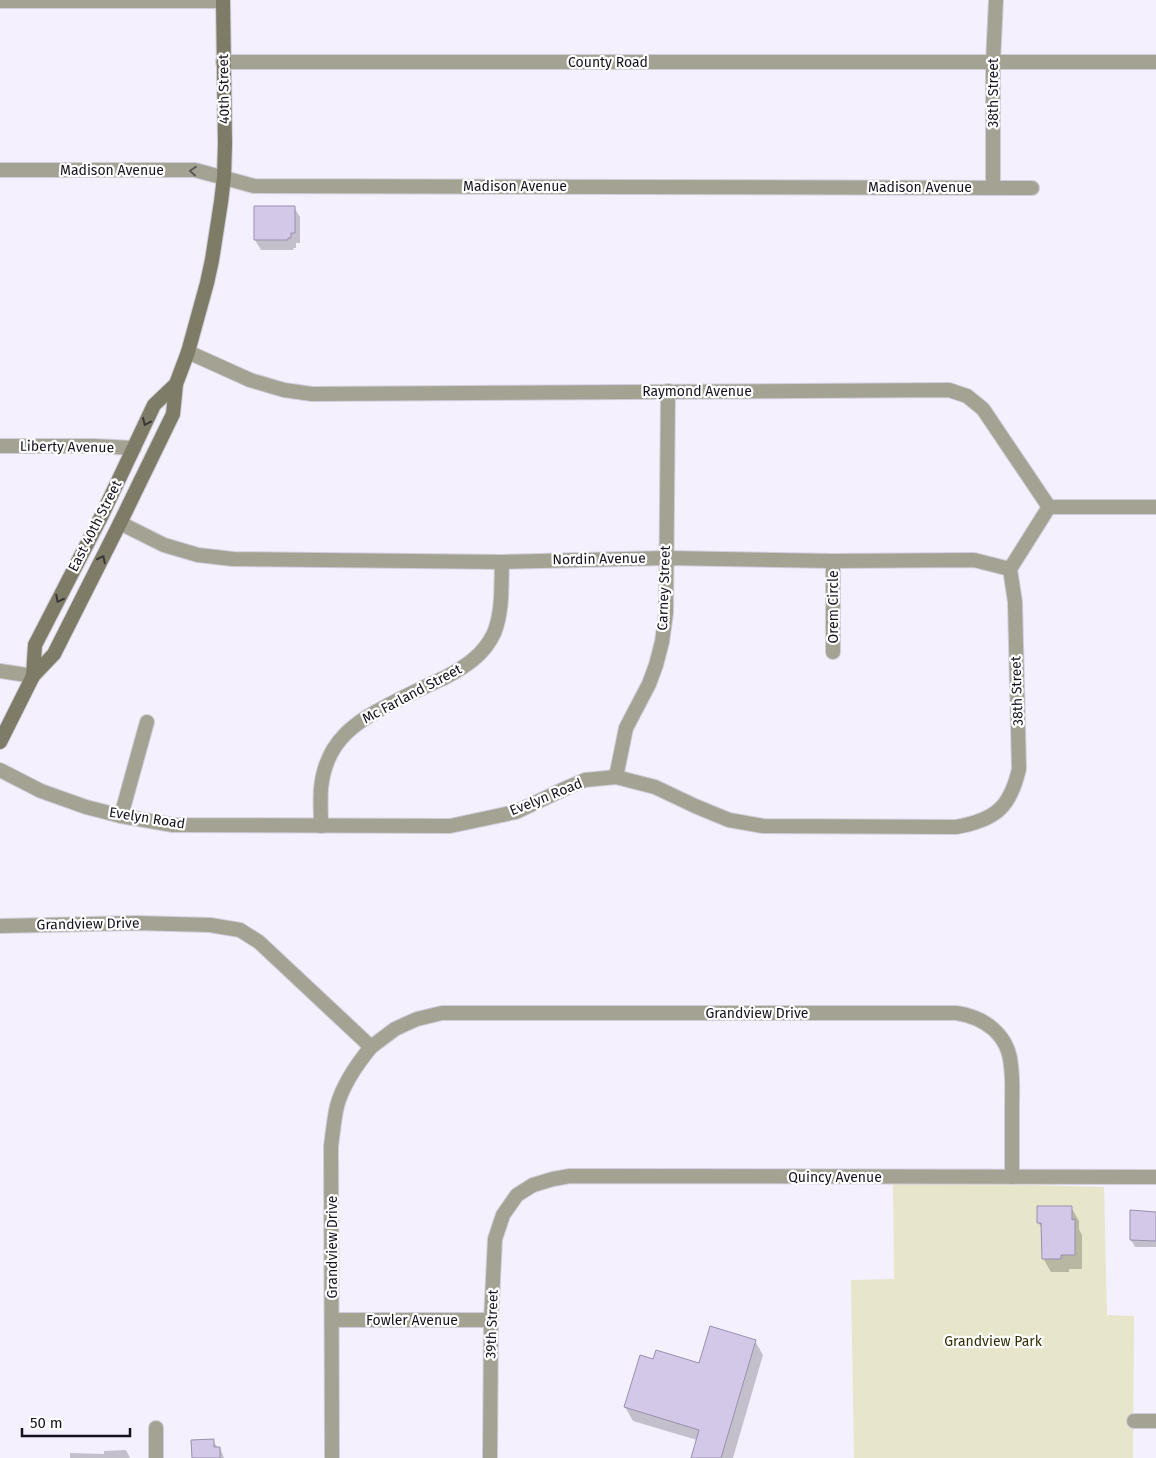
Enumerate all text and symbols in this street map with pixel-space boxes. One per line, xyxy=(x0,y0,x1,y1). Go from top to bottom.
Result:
street label: 40th Street xyxy=(215,53,233,124)
street label: County Road xyxy=(568,54,648,71)
street label: 38th Street xyxy=(985,57,1002,128)
street label: Madison Avenue xyxy=(60,162,164,179)
one-way arrow xyxy=(188,165,196,176)
street label: Madison Avenue xyxy=(463,178,567,195)
street label: Madison Avenue xyxy=(868,179,972,196)
street label: Raymond Avenue xyxy=(642,383,752,400)
one-way arrow xyxy=(142,417,152,426)
street label: Liberty Avenue xyxy=(20,438,114,456)
street label: East 40th Street xyxy=(65,477,126,575)
street label: Carney Street xyxy=(654,544,674,631)
street label: Nordin Avenue xyxy=(552,550,646,568)
one-way arrow xyxy=(96,555,106,564)
street label: Orem Circle xyxy=(825,570,842,644)
one-way arrow xyxy=(55,594,65,603)
street label: 38th Street xyxy=(1007,655,1027,726)
street label: Mc Farland Street xyxy=(359,660,466,727)
street label: Evelyn Road xyxy=(507,775,585,819)
street label: Evelyn Road xyxy=(108,804,186,832)
street label: Grandview Drive xyxy=(36,915,140,933)
street label: Grandview Drive xyxy=(706,1005,808,1022)
street label: Quincy Avenue xyxy=(788,1169,882,1186)
street label: Grandview Drive xyxy=(324,1196,341,1298)
street label: 39th Street xyxy=(482,1288,502,1359)
street label: Fowler Avenue xyxy=(366,1312,458,1329)
park label: Grandview Park xyxy=(944,1333,1043,1350)
scale bar xyxy=(22,1406,130,1438)
text: 50 m xyxy=(30,1414,63,1432)

